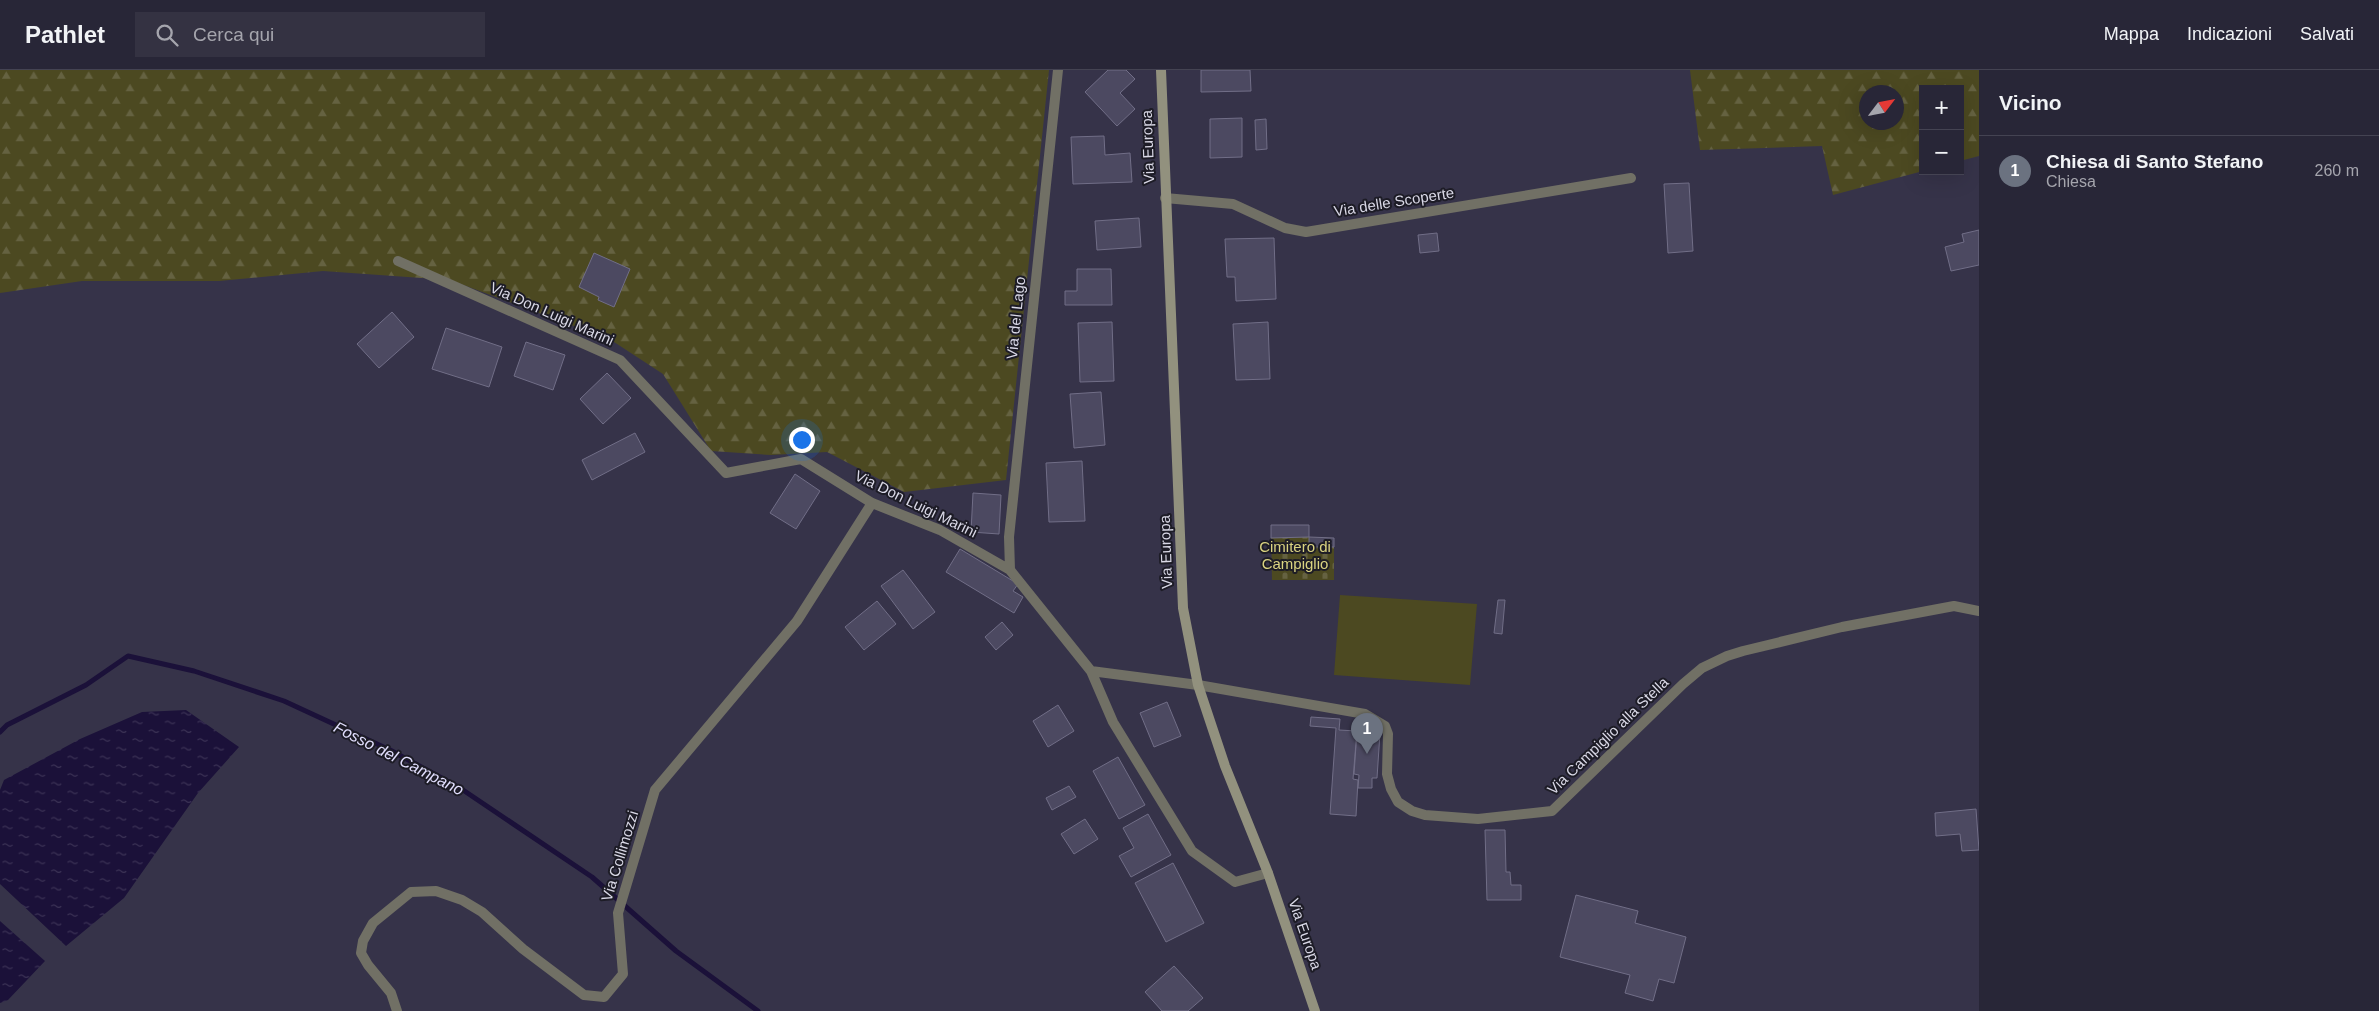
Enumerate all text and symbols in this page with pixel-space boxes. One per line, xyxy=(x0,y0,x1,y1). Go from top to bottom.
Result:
search box xyxy=(135,12,485,57)
text: Pathlet xyxy=(25,21,105,48)
icon: search xyxy=(153,21,181,49)
text: Cerca qui xyxy=(193,24,274,45)
text: Mappa xyxy=(2104,24,2159,44)
text: Indicazioni xyxy=(2187,24,2272,44)
text: Salvati xyxy=(2300,24,2354,44)
north arrow xyxy=(1859,85,1904,130)
map controls xyxy=(1919,85,1964,175)
button: + xyxy=(1919,85,1964,130)
text: Vicino xyxy=(1999,91,2062,114)
street label: Via Europa xyxy=(1138,109,1157,184)
button: − xyxy=(1919,130,1964,175)
text: Chiesa di Santo Stefano xyxy=(2046,151,2263,172)
text: 1 xyxy=(2011,162,2019,179)
text: 260 m xyxy=(2315,162,2359,179)
text: Chiesa xyxy=(2046,173,2096,190)
street label: Via delle Scoperte xyxy=(1333,184,1455,219)
street label: Via del Lago xyxy=(1003,276,1028,360)
street label: Via Don Luigi Marini xyxy=(488,279,617,349)
your location xyxy=(789,427,815,453)
street label: Via Don Luigi Marini xyxy=(852,467,980,541)
street label: Via Europa xyxy=(1156,514,1175,589)
park label: Cimitero di Campiglio xyxy=(1259,538,1331,572)
street label: Via Campiglio alla Stella xyxy=(1544,673,1672,798)
pin: 1 xyxy=(1351,713,1383,754)
water label: Fosso del Campano xyxy=(331,718,467,799)
street label: Via Collimozzi xyxy=(598,808,641,903)
street label: Via Europa xyxy=(1285,896,1326,972)

